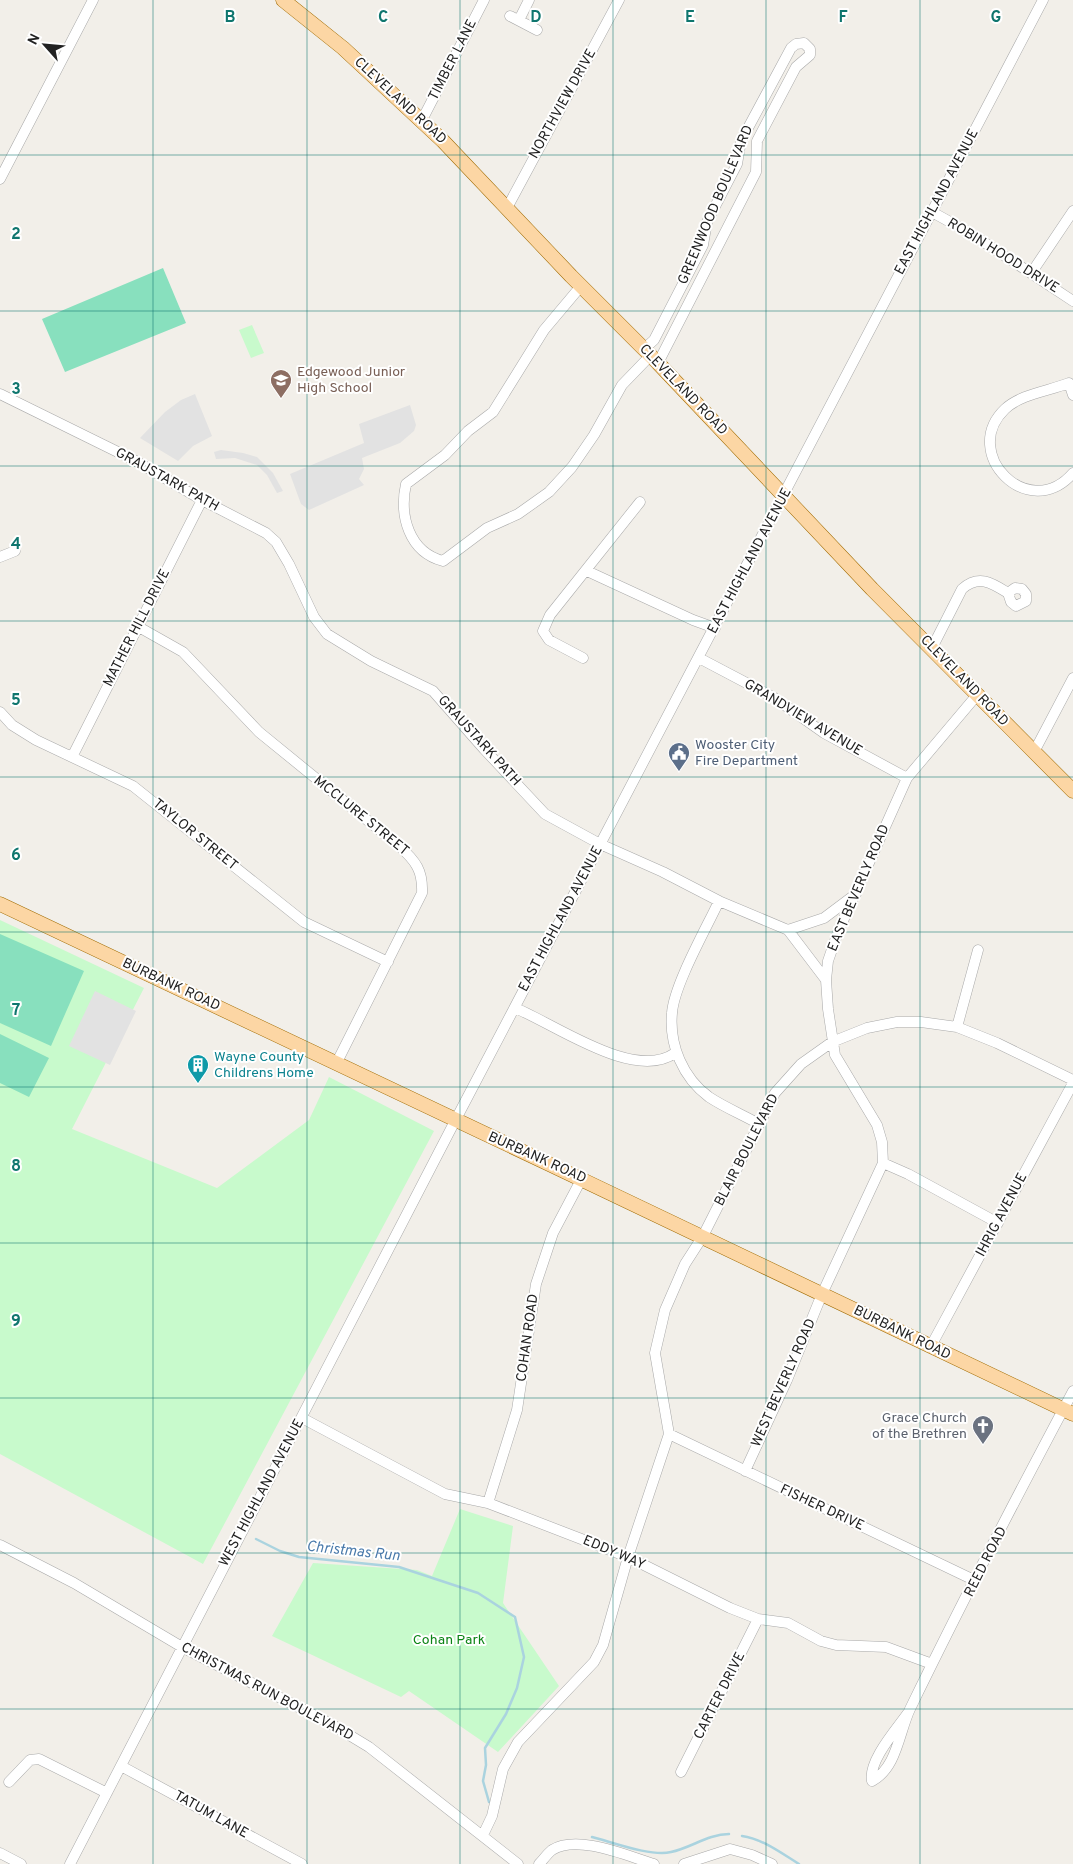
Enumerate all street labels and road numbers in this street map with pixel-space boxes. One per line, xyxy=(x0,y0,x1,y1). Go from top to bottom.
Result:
street label: TIMBER LANE xyxy=(425,17,481,103)
street label: NORTHVIEW DRIVE xyxy=(526,46,600,162)
street label: CLEVELAND ROAD xyxy=(350,54,450,148)
street label: GREENWOOD BOULEVARD xyxy=(675,123,757,287)
street label: EAST HIGHLAND AVENUE xyxy=(891,126,983,278)
street label: ROBIN HOOD DRIVE xyxy=(944,215,1062,297)
street label: CLEVELAND ROAD xyxy=(635,341,731,439)
street label: GRAUSTARK PATH xyxy=(112,444,222,516)
street label: EAST HIGHLAND AVENUE xyxy=(704,485,796,637)
street label: MATHER HILL DRIVE xyxy=(100,566,174,690)
street label: CLEVELAND ROAD xyxy=(916,632,1012,730)
street label: GRANDVIEW AVENUE xyxy=(741,676,865,760)
street label: GRAUSTARK PATH xyxy=(434,692,524,790)
street label: MCCLURE STREET xyxy=(310,772,412,860)
street label: TAYLOR STREET xyxy=(149,796,241,874)
street label: EAST BEVERLY ROAD xyxy=(825,822,893,954)
street label: EAST HIGHLAND AVENUE xyxy=(515,843,607,995)
street label: BURBANK ROAD xyxy=(119,955,223,1015)
street label: BLAIR BOULEVARD xyxy=(711,1091,783,1209)
street label: BURBANK ROAD xyxy=(485,1129,589,1187)
street label: IHRIG AVENUE xyxy=(973,1170,1031,1260)
street label: COHAN ROAD xyxy=(513,1293,543,1383)
street label: BURBANK ROAD xyxy=(851,1302,953,1364)
street label: WEST BEVERLY ROAD xyxy=(748,1316,820,1450)
street label: WEST HIGHLAND AVENUE xyxy=(216,1416,308,1570)
street label: FISHER DRIVE xyxy=(777,1481,867,1535)
street label: REED ROAD xyxy=(961,1524,1011,1600)
street label: EDDY WAY xyxy=(580,1532,648,1574)
street label: CHRISTMAS RUN BOULEVARD xyxy=(178,1639,356,1745)
street label: CARTER DRIVE xyxy=(691,1649,749,1743)
street label: TATUM LANE xyxy=(171,1788,251,1842)

